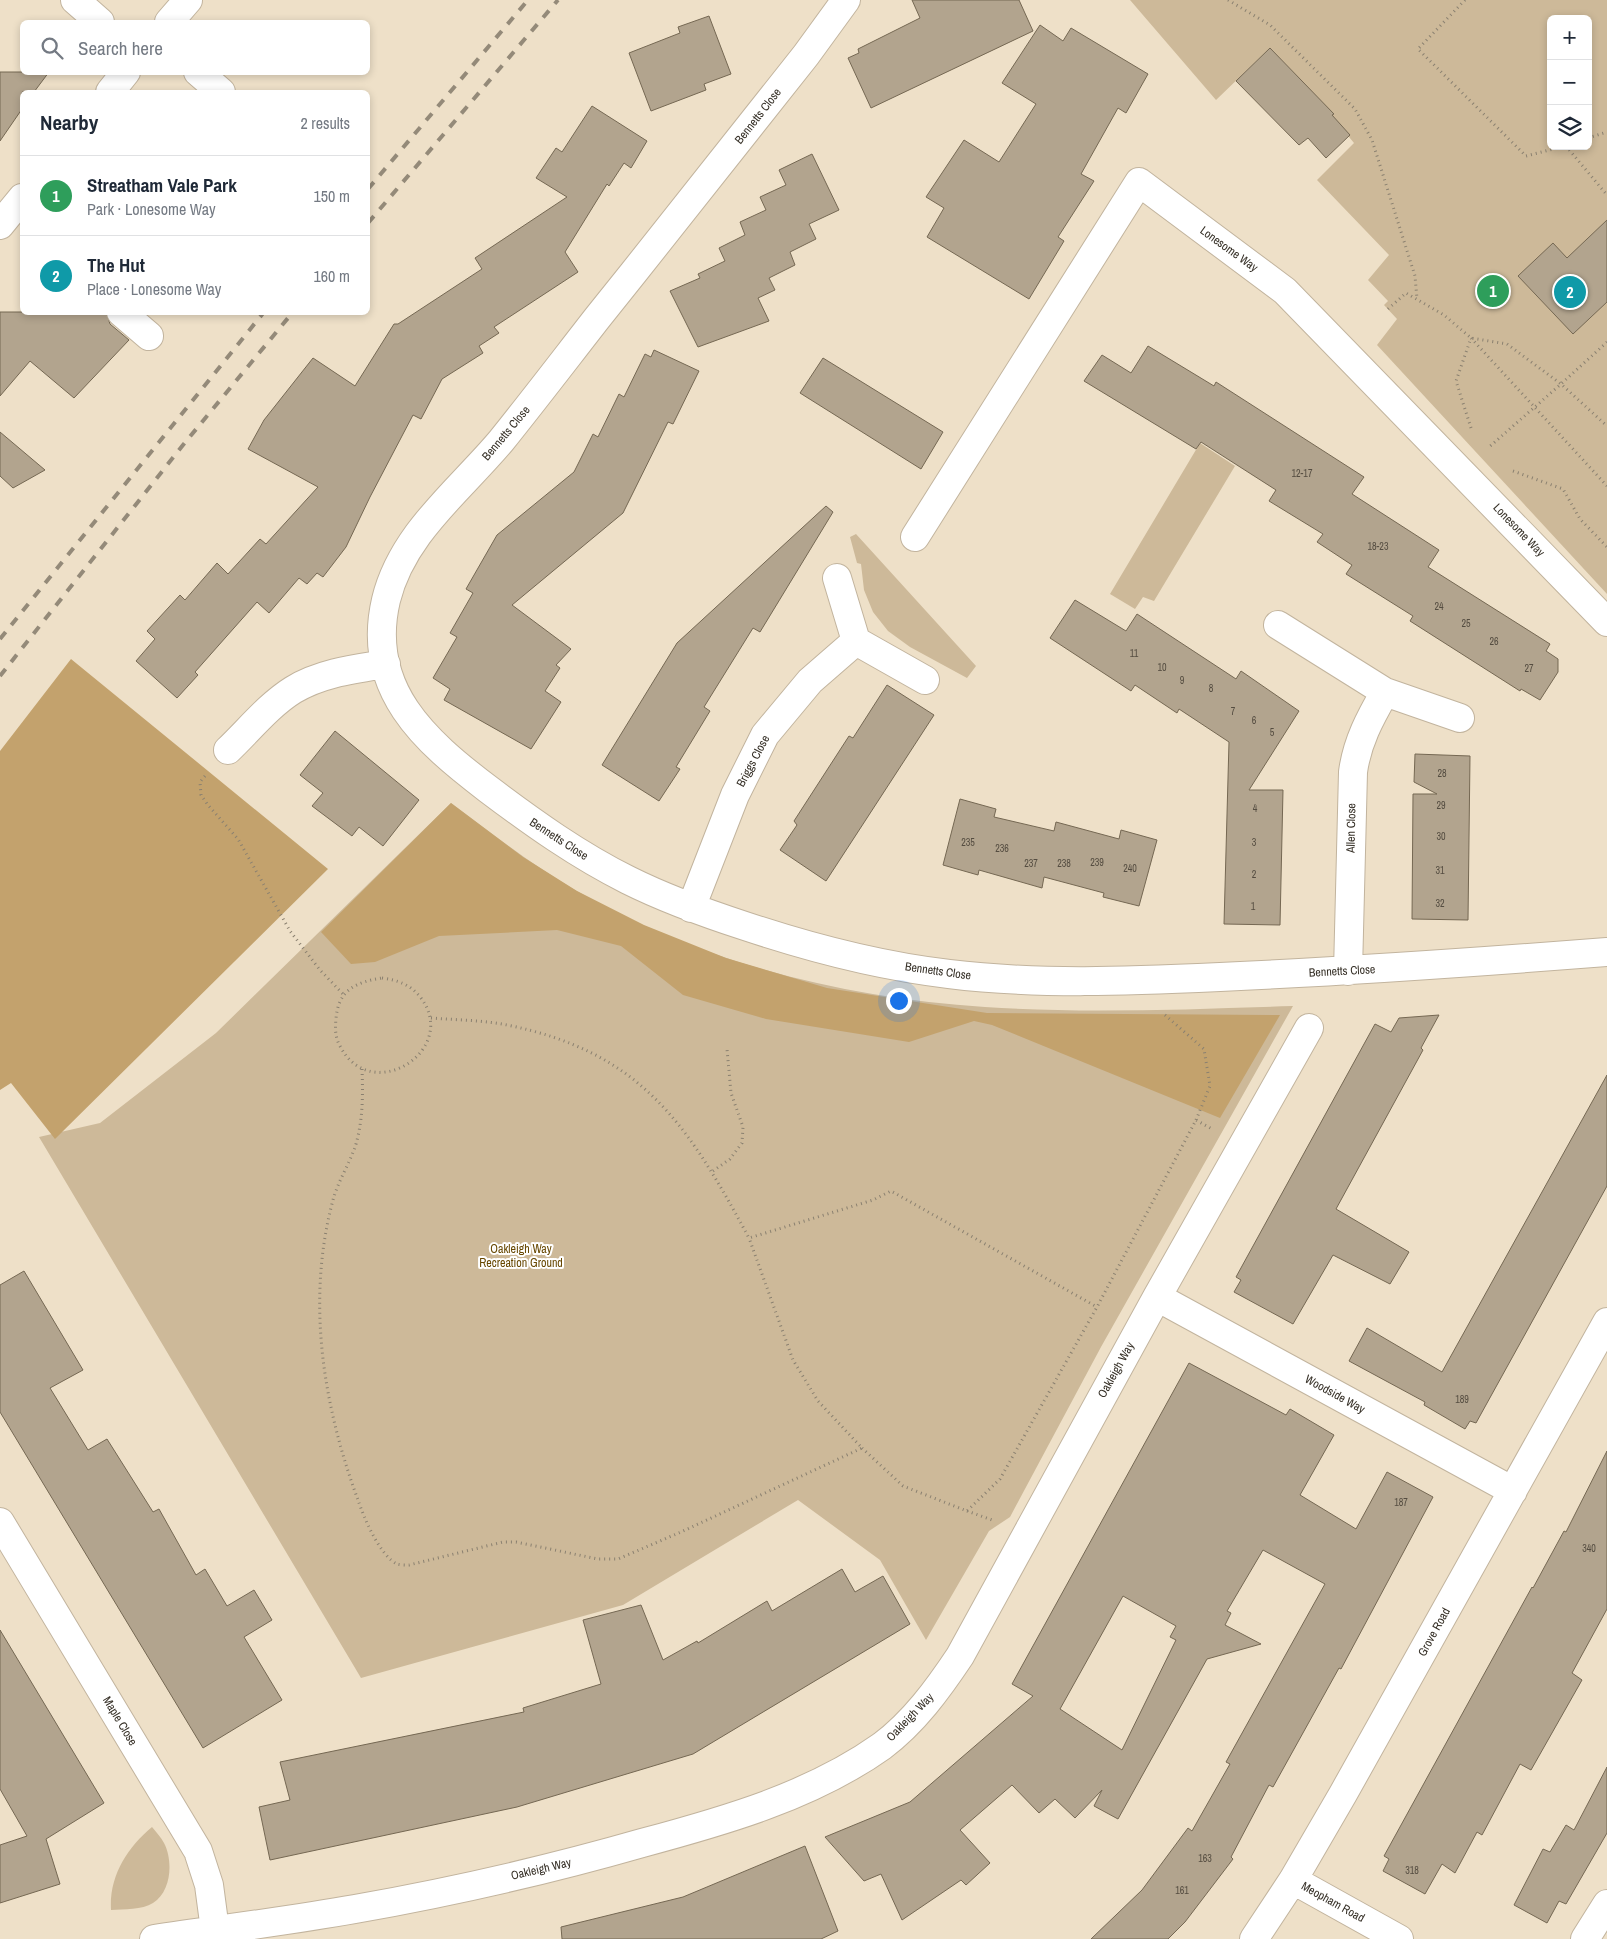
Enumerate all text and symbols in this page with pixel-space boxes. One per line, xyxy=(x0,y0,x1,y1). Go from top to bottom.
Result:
map controls xyxy=(1547,15,1592,150)
button: + xyxy=(1547,15,1592,60)
search box xyxy=(20,20,370,75)
icon: search xyxy=(38,34,66,62)
text: Search here xyxy=(78,35,163,61)
button: − xyxy=(1547,60,1592,105)
street label: Bennetts Close xyxy=(731,85,785,147)
button: layers xyxy=(1547,105,1592,150)
text: Nearby xyxy=(40,108,98,137)
text: 2 results xyxy=(300,112,350,134)
text: Streatham Vale Park xyxy=(87,172,237,198)
text: 1 xyxy=(52,185,60,207)
text: 150 m xyxy=(314,185,350,207)
text: Park · Lonesome Way xyxy=(87,198,216,220)
street label: Lonesome Way xyxy=(1197,223,1261,276)
text: The Hut xyxy=(87,252,145,278)
text: 2 xyxy=(52,265,60,287)
text: 160 m xyxy=(314,265,350,287)
pin: 1 xyxy=(1477,272,1509,310)
pin: 2 xyxy=(1554,273,1586,311)
text: Place · Lonesome Way xyxy=(87,278,221,300)
street label: Bennetts Close xyxy=(478,402,534,464)
house number: 12-17 xyxy=(1292,467,1313,480)
street label: Lonesome Way xyxy=(1490,500,1548,560)
house number: 18-23 xyxy=(1368,540,1389,553)
house number: 24 xyxy=(1434,600,1444,613)
house number: 25 xyxy=(1461,617,1471,630)
house number: 26 xyxy=(1489,635,1499,648)
house number: 11 xyxy=(1130,647,1139,660)
house number: 10 xyxy=(1157,661,1167,674)
house number: 27 xyxy=(1524,662,1534,675)
house number: 9 xyxy=(1180,674,1185,687)
house number: 8 xyxy=(1209,682,1214,695)
house number: 7 xyxy=(1231,705,1236,718)
house number: 6 xyxy=(1252,714,1257,727)
house number: 5 xyxy=(1270,726,1275,739)
street label: Briggs Close xyxy=(733,732,773,790)
house number: 28 xyxy=(1437,767,1447,780)
house number: 29 xyxy=(1436,799,1446,812)
house number: 4 xyxy=(1253,802,1258,815)
street label: Allen Close xyxy=(1343,803,1359,854)
street label: Bennetts Close xyxy=(527,814,591,864)
house number: 30 xyxy=(1436,830,1446,843)
house number: 235 xyxy=(961,836,975,849)
house number: 3 xyxy=(1252,836,1257,849)
house number: 236 xyxy=(995,842,1009,855)
house number: 239 xyxy=(1090,856,1104,869)
house number: 237 xyxy=(1024,857,1038,870)
house number: 238 xyxy=(1057,857,1071,870)
house number: 240 xyxy=(1123,862,1137,875)
house number: 31 xyxy=(1435,864,1445,877)
house number: 2 xyxy=(1252,868,1257,881)
house number: 32 xyxy=(1435,897,1445,910)
house number: 1 xyxy=(1251,900,1256,913)
street label: Bennetts Close xyxy=(904,958,972,984)
street label: Bennetts Close xyxy=(1308,961,1376,981)
your location xyxy=(886,988,912,1014)
park label: Oakleigh Way Recreation Ground xyxy=(479,1241,563,1271)
street label: Oakleigh Way xyxy=(1094,1339,1138,1401)
street label: Woodside Way xyxy=(1302,1371,1368,1417)
house number: 189 xyxy=(1455,1393,1469,1406)
house number: 187 xyxy=(1394,1496,1408,1509)
house number: 340 xyxy=(1582,1542,1596,1555)
street label: Grove Road xyxy=(1414,1605,1454,1659)
street label: Oakleigh Way xyxy=(883,1689,937,1745)
street label: Maple Close xyxy=(99,1693,141,1749)
house number: 163 xyxy=(1198,1852,1212,1865)
street label: Oakleigh Way xyxy=(509,1854,573,1884)
house number: 318 xyxy=(1405,1864,1419,1877)
street label: Meopham Road xyxy=(1299,1878,1367,1926)
house number: 161 xyxy=(1175,1884,1189,1897)

